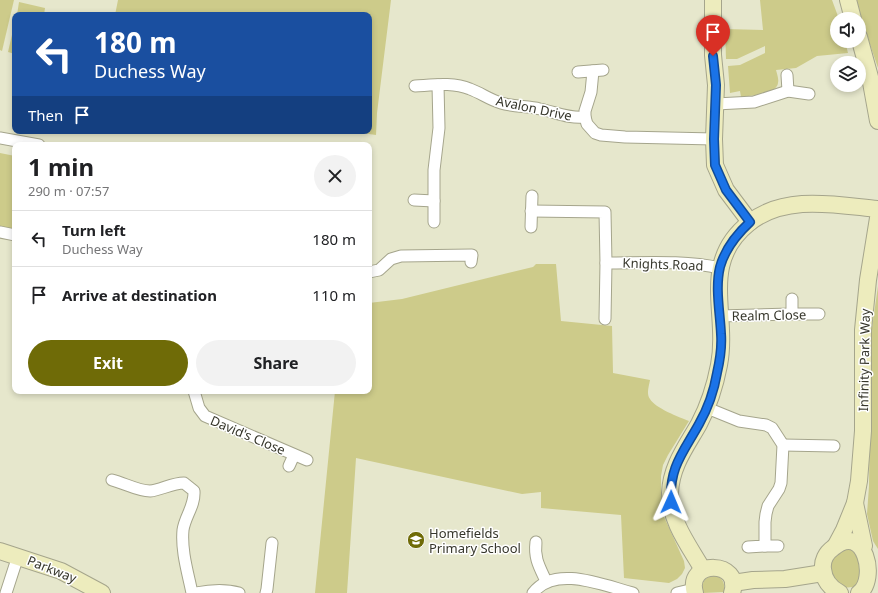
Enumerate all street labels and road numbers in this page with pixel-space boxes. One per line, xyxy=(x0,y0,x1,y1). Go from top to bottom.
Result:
street label: Avalon Drive xyxy=(494,91,574,125)
street label: Knights Road xyxy=(622,254,704,274)
street label: Realm Close xyxy=(732,305,806,325)
street label: Infinity Park Way xyxy=(854,308,874,412)
street label: David's Close xyxy=(208,411,288,459)
street label: Parkway xyxy=(25,551,80,587)

